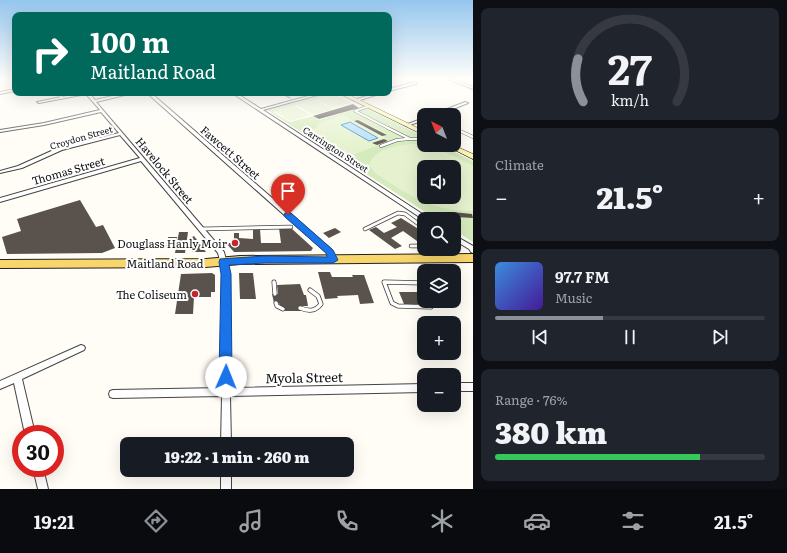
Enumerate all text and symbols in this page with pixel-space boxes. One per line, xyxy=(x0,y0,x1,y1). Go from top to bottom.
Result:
text: 100 m xyxy=(90,20,170,62)
icon: right xyxy=(24,28,76,80)
text: 27 xyxy=(608,36,653,98)
text: Maitland Road xyxy=(90,58,216,85)
text: km/h xyxy=(611,89,650,110)
north arrow xyxy=(417,108,461,152)
map controls xyxy=(417,108,461,412)
street label: Croydon Street xyxy=(48,121,114,153)
street label: Fawcett Street xyxy=(198,121,265,183)
street label: Carrington Street xyxy=(300,123,372,176)
street label: Havelock Street xyxy=(132,133,198,207)
street label: Thomas Street xyxy=(30,152,107,188)
text: Climate xyxy=(495,155,544,174)
button: sound xyxy=(417,160,461,204)
pin xyxy=(271,174,305,215)
text: 21.5° xyxy=(597,174,663,218)
icon: arrive xyxy=(277,180,299,202)
text: − xyxy=(495,180,508,213)
text: + xyxy=(752,180,765,213)
button: search xyxy=(417,212,461,256)
place label: Douglass Hanly Moir xyxy=(117,235,228,251)
marker: Douglass Hanly Moir xyxy=(230,238,240,248)
street label: Maitland Road xyxy=(127,255,204,271)
button: layers xyxy=(417,264,461,308)
text: 97.7 FM xyxy=(555,265,609,288)
place label: The Coliseum xyxy=(116,286,187,302)
text: Music xyxy=(555,288,592,307)
marker: The Coliseum xyxy=(190,289,200,299)
button: + xyxy=(417,316,461,360)
icon: previous xyxy=(529,326,551,348)
icon: pause xyxy=(619,326,641,348)
icon: next xyxy=(709,326,731,348)
position arrow xyxy=(205,356,247,398)
street label: Myola Street xyxy=(265,367,344,387)
button: − xyxy=(417,368,461,412)
text: Range · 76% xyxy=(495,390,568,409)
text: 380 km xyxy=(495,409,607,453)
speed limit sign: 30 xyxy=(12,425,64,477)
text: 19:22 · 1 min · 260 m xyxy=(165,445,309,468)
icon: directions xyxy=(142,507,170,535)
icon: music xyxy=(237,507,265,535)
icon: phone xyxy=(333,507,361,535)
icon: climate xyxy=(428,507,456,535)
icon: car xyxy=(523,507,551,535)
icon: filters xyxy=(619,507,647,535)
text: 19:21 xyxy=(34,508,74,535)
text: 21.5° xyxy=(714,508,753,535)

